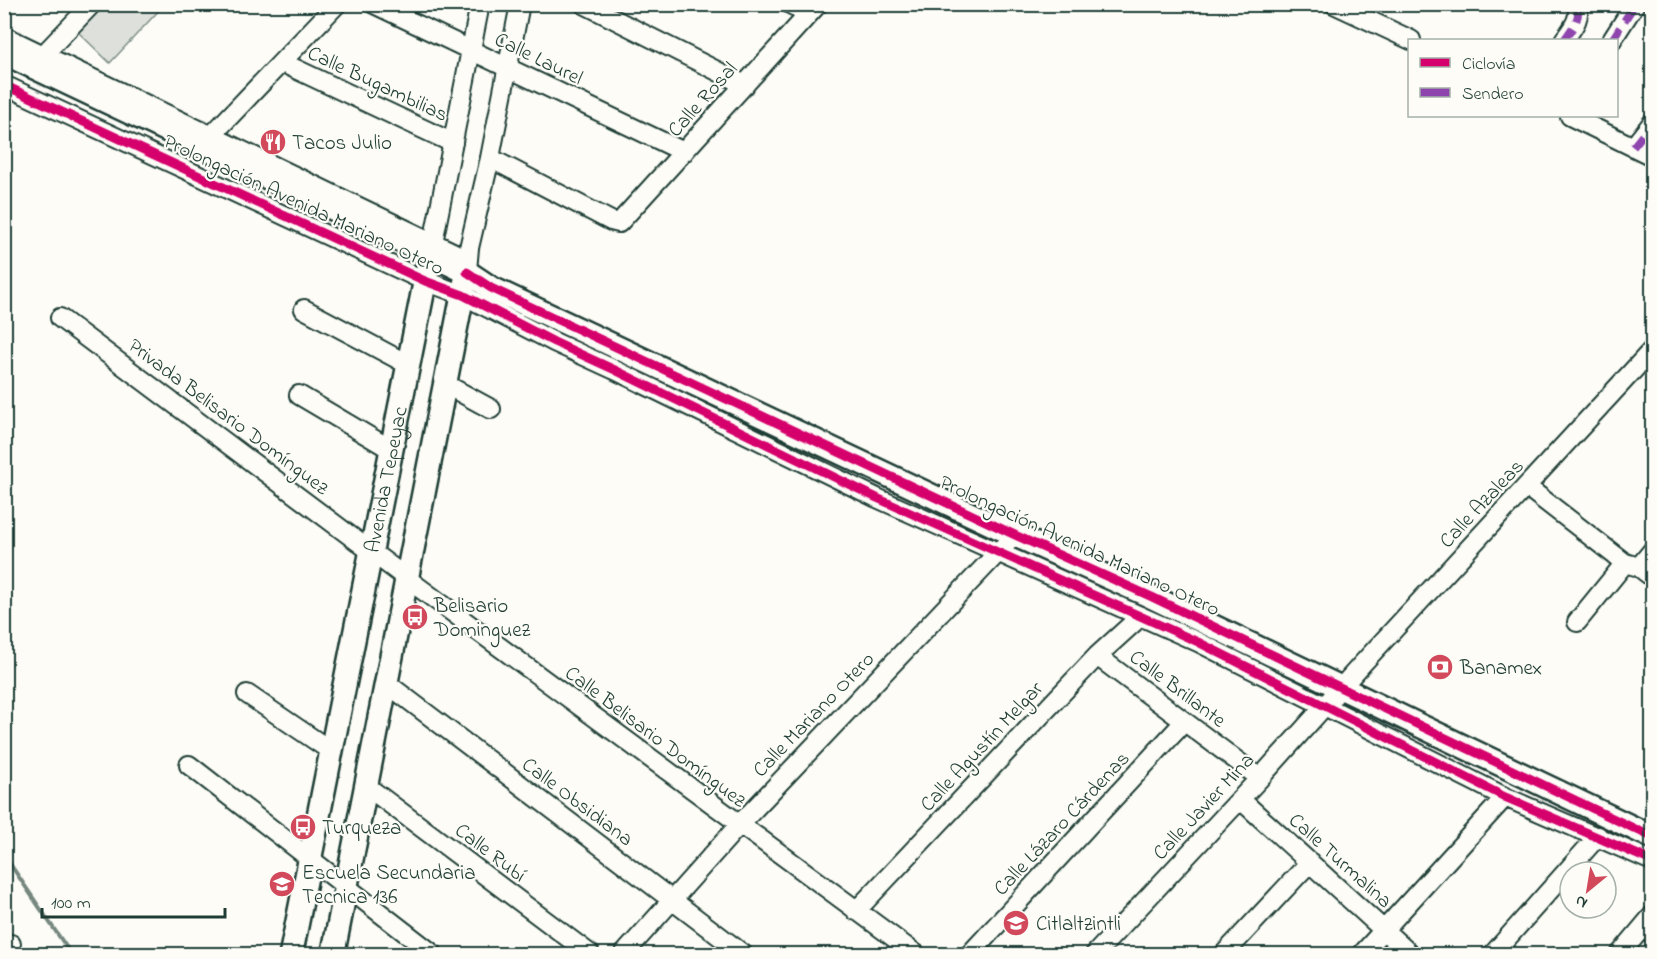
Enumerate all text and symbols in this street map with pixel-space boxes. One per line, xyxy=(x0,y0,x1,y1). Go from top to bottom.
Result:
street label: Calle Laurel xyxy=(489,25,587,94)
street label: Calle Bugambilias xyxy=(301,39,452,132)
legend xyxy=(1408,39,1618,117)
text: Ciclovía xyxy=(1462,52,1515,78)
street label: Calle Rosal xyxy=(661,56,746,145)
text: Sendero xyxy=(1462,82,1524,108)
street label: Prolongación Avenida Mariano Otero xyxy=(157,127,448,286)
restaurant icon: Tacos Julio xyxy=(258,127,288,157)
place label: Tacos Julio xyxy=(292,129,392,159)
street label: Privada Belisario Domínguez xyxy=(120,332,335,505)
street label: Avenida Tepeyac xyxy=(358,403,417,555)
street label: Calle Azaleas xyxy=(1433,453,1532,556)
street label: Prolongación Avenida Mariano Otero xyxy=(933,468,1224,627)
place label: Belisario Dominguez xyxy=(433,592,531,648)
bus stop icon: Belisario Dominguez xyxy=(400,602,430,632)
street label: Calle Brillante xyxy=(1122,643,1232,736)
street label: Calle Mariano Otero xyxy=(747,646,882,785)
bank icon: Banamex xyxy=(1425,652,1455,682)
place label: Banamex xyxy=(1459,654,1542,684)
street label: Calle Belisario Domínguez xyxy=(557,659,752,818)
street label: Calle Agustín Melgar xyxy=(914,675,1053,821)
street label: Calle Lázaro Cárdenas xyxy=(987,745,1138,903)
street label: Calle Javier Mina xyxy=(1147,747,1262,868)
street label: Calle Obsidiana xyxy=(515,751,639,854)
street label: Calle Turmalina xyxy=(1281,807,1398,916)
bus stop icon: Turqueza xyxy=(288,812,318,842)
place label: Turqueza xyxy=(322,814,401,844)
street label: Calle Rubí xyxy=(448,817,532,891)
place label: Escuela Secundaria Tecnica 136 xyxy=(302,859,476,913)
north arrow xyxy=(1558,860,1618,920)
school or university icon: Escuela Secundaria Tecnica 136 xyxy=(267,869,297,899)
scale bar xyxy=(42,881,225,919)
text: N xyxy=(1571,888,1592,914)
text: 100 m xyxy=(51,891,91,917)
school or university icon: Citlaltzintli xyxy=(1001,908,1031,938)
place label: Citlaltzintli xyxy=(1036,910,1121,940)

